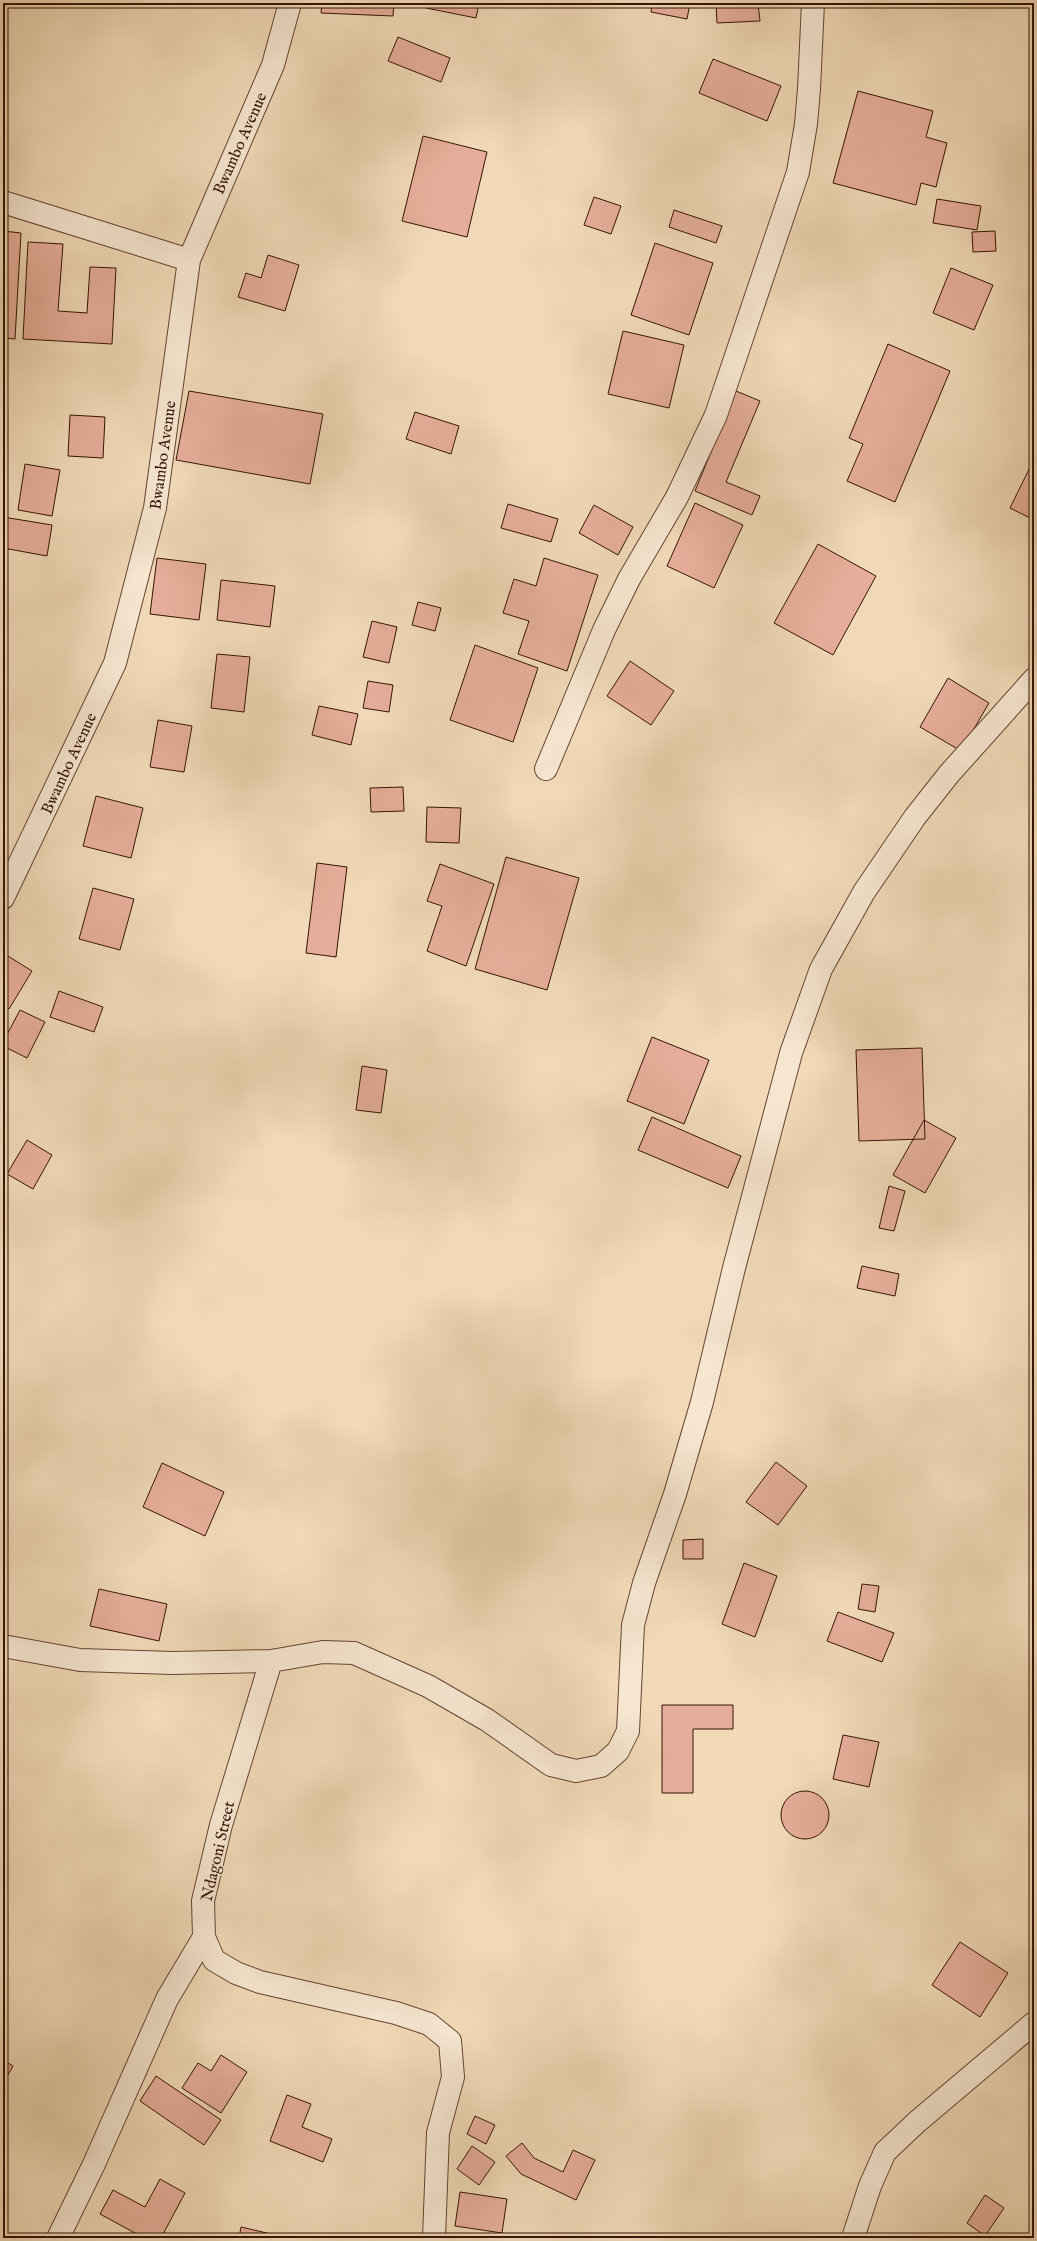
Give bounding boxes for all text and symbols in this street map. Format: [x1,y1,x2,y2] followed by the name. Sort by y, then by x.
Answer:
[209,90,272,198] street label: Bwambo Avenue
[146,400,182,511] street label: Bwambo Avenue
[38,710,102,818] street label: Bwambo Avenue
[198,1799,240,1903] street label: Ndagoni Street

